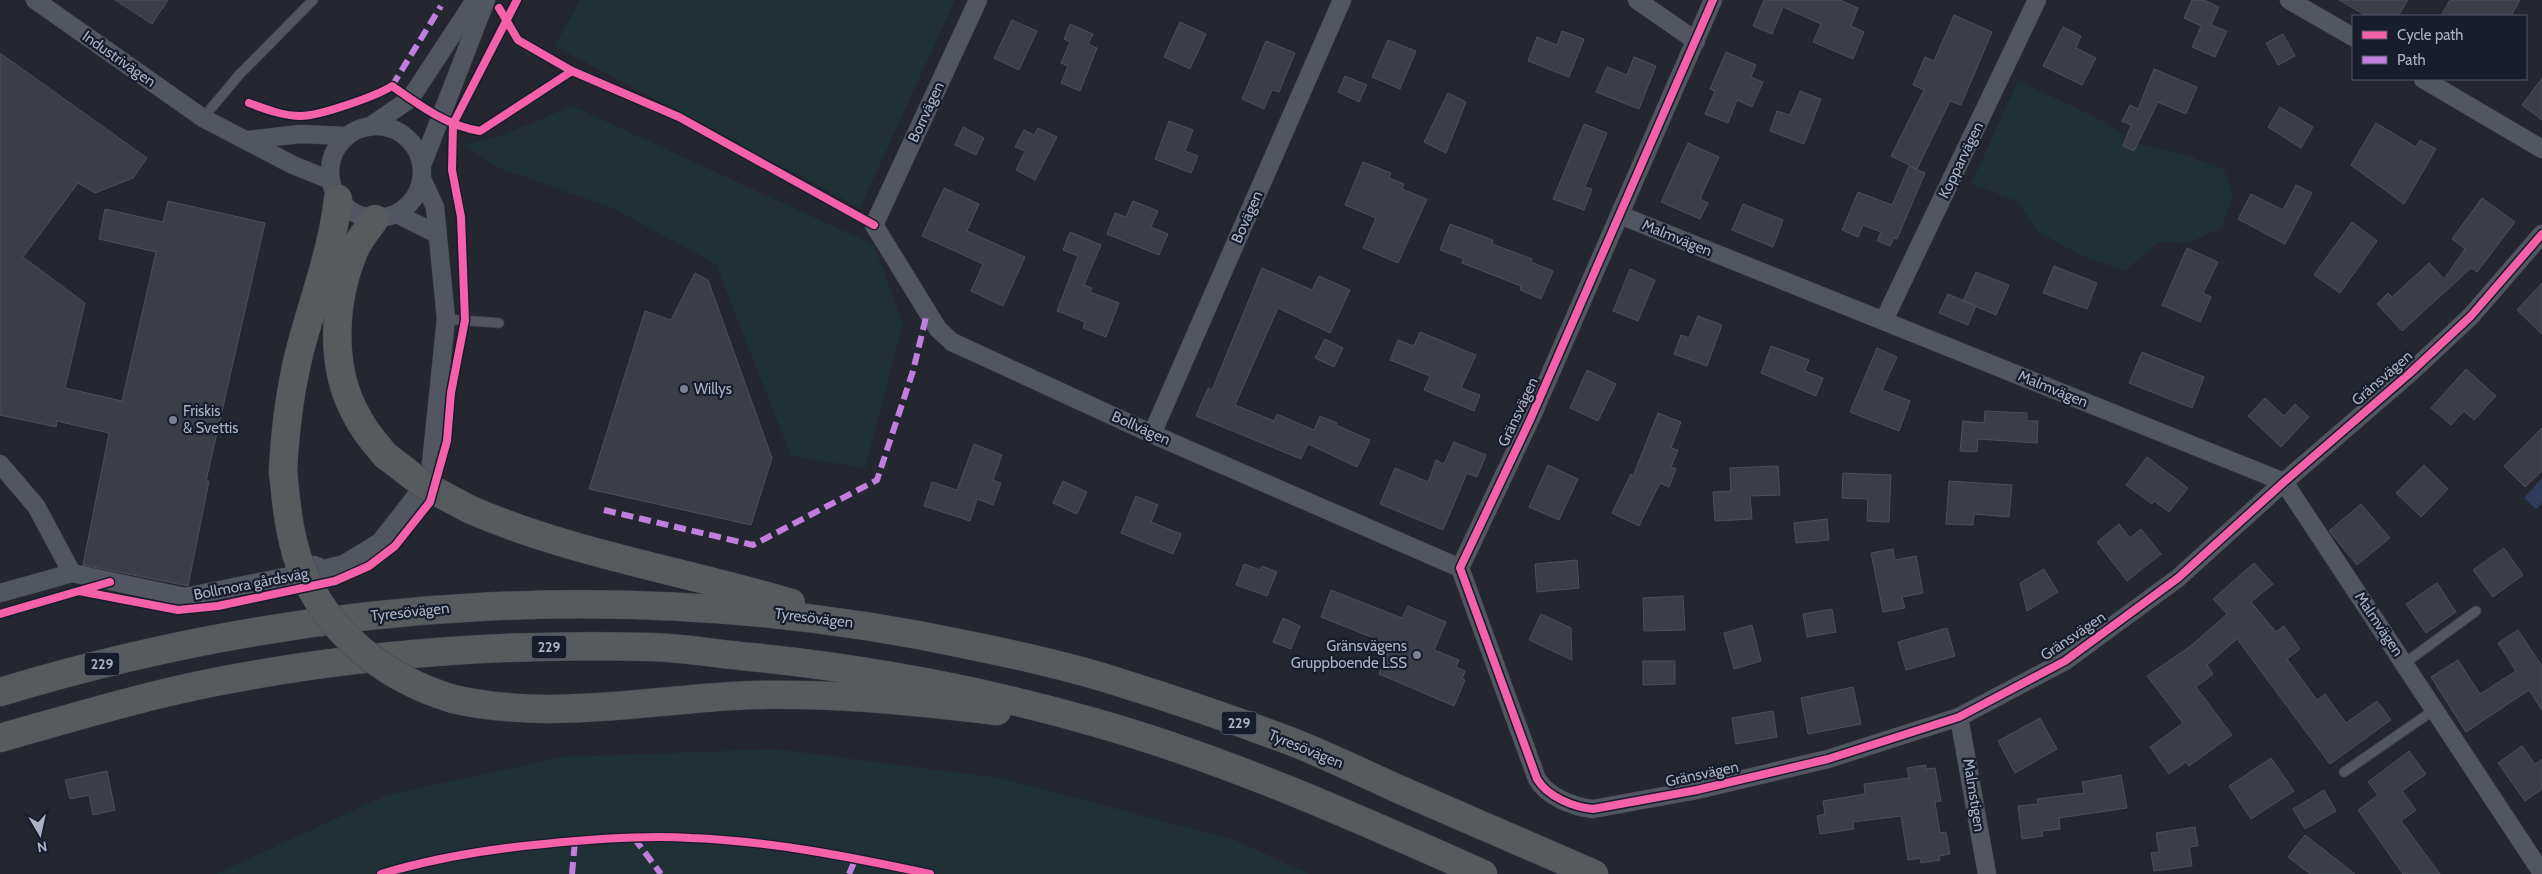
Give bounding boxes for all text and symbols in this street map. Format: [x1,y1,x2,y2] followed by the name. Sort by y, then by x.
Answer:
[2352,15,2527,80] legend
[2397,26,2463,44] text: Cycle path
[79,27,159,91] street label: Industrivägen
[2397,51,2426,69] text: Path
[904,79,948,145] street label: Borrvägen
[1935,119,1987,201] street label: Kopparvägen
[1228,188,1266,246] street label: Bovägen
[1639,216,1715,260] street label: Malmvägen
[2348,347,2416,409] street label: Gränsvägen
[2015,367,2091,411] street label: Malmvägen
[1494,374,1542,450] street label: Gränsvägen
[694,380,732,398] place label: Willys
[678,383,690,395] marker: Willys
[183,402,239,437] place label: Friskis & Svettis
[1109,407,1173,449] street label: Bollvägen
[167,414,179,426] marker: Friskis & Svettis
[192,564,310,604] street label: Bollmora gårdsväg
[2351,588,2407,660] street label: Malmvägen
[370,599,450,625] street label: Tyresövägen
[774,604,854,632] street label: Tyresövägen
[2037,608,2109,664] street label: Gränsvägen
[532,636,566,659] road number: 229
[1291,637,1407,672] place label: Gränsvägens Gruppboende LSS
[1411,649,1423,661] marker: Gränsvägens Gruppboende LSS
[84,652,120,676] road number: 229
[1222,711,1256,734] road number: 229
[1266,726,1346,772] street label: Tyresövägen
[1664,757,1740,791] street label: Gränsvägen
[1959,757,1989,833] street label: Malmstigen
[15,809,65,859] north arrow
[36,837,48,857] text: N

